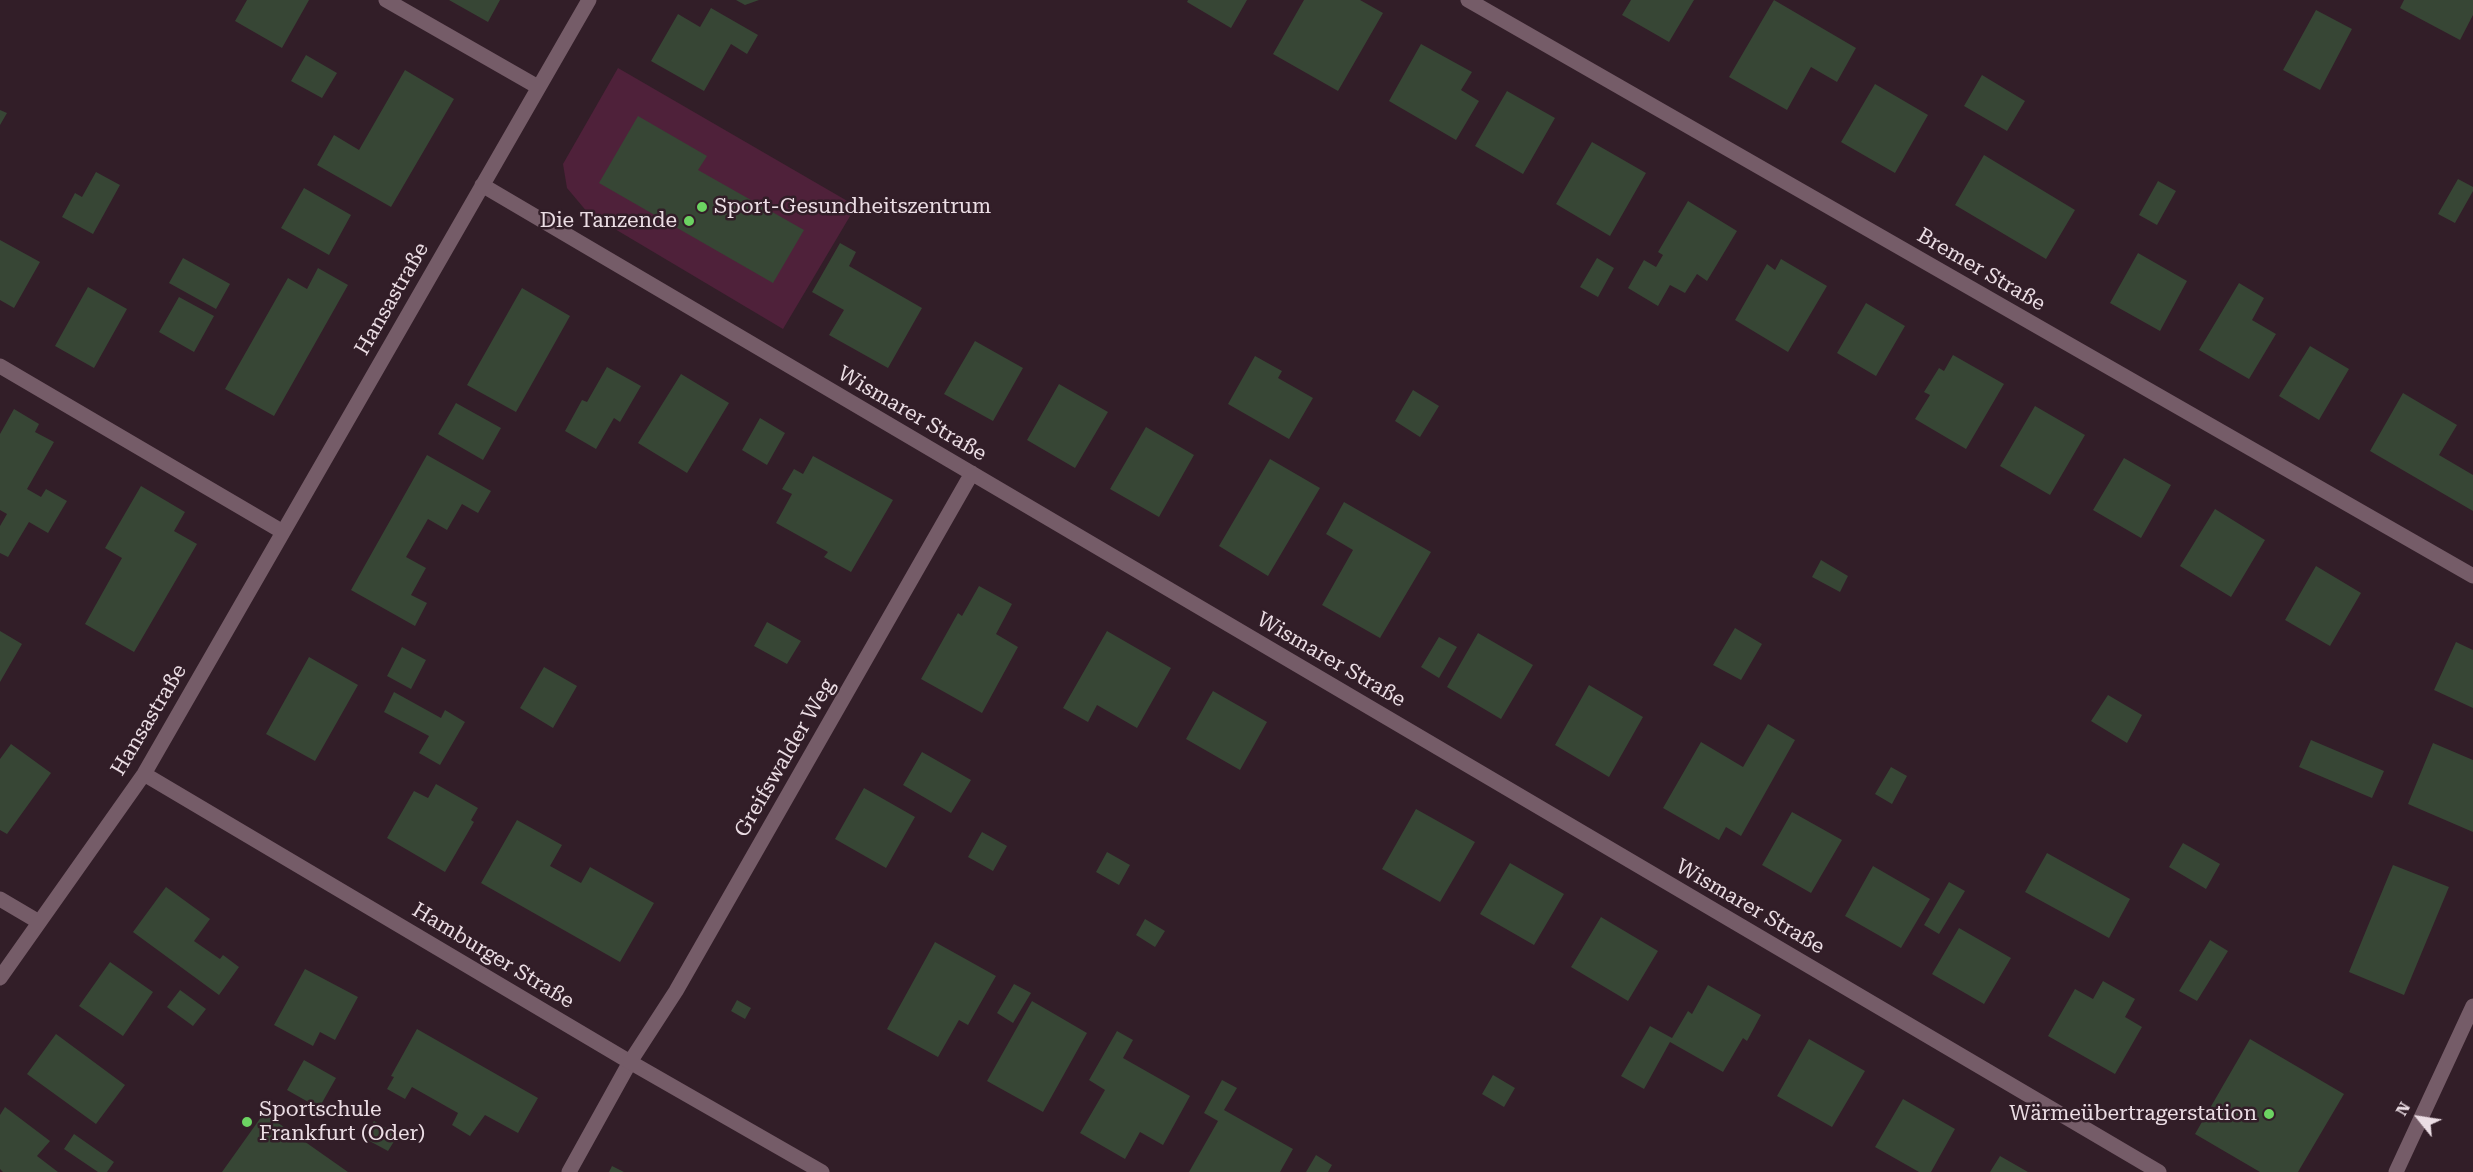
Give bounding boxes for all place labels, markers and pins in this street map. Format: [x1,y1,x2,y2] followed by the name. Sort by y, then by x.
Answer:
[714,194,991,220] place label: Sport-Gesundheitszentrum
[695,200,709,214] marker: Sport-Gesundheitszentrum
[540,208,677,234] place label: Die Tanzende
[682,214,696,228] marker: Die Tanzende
[259,1097,425,1147] place label: Sportschule Frankfurt (Oder)
[2009,1101,2257,1127] place label: Wärmeübertragerstation
[2262,1107,2276,1121] marker: Wärmeübertragerstation
[240,1115,254,1129] marker: Sportschule Frankfurt (Oder)

